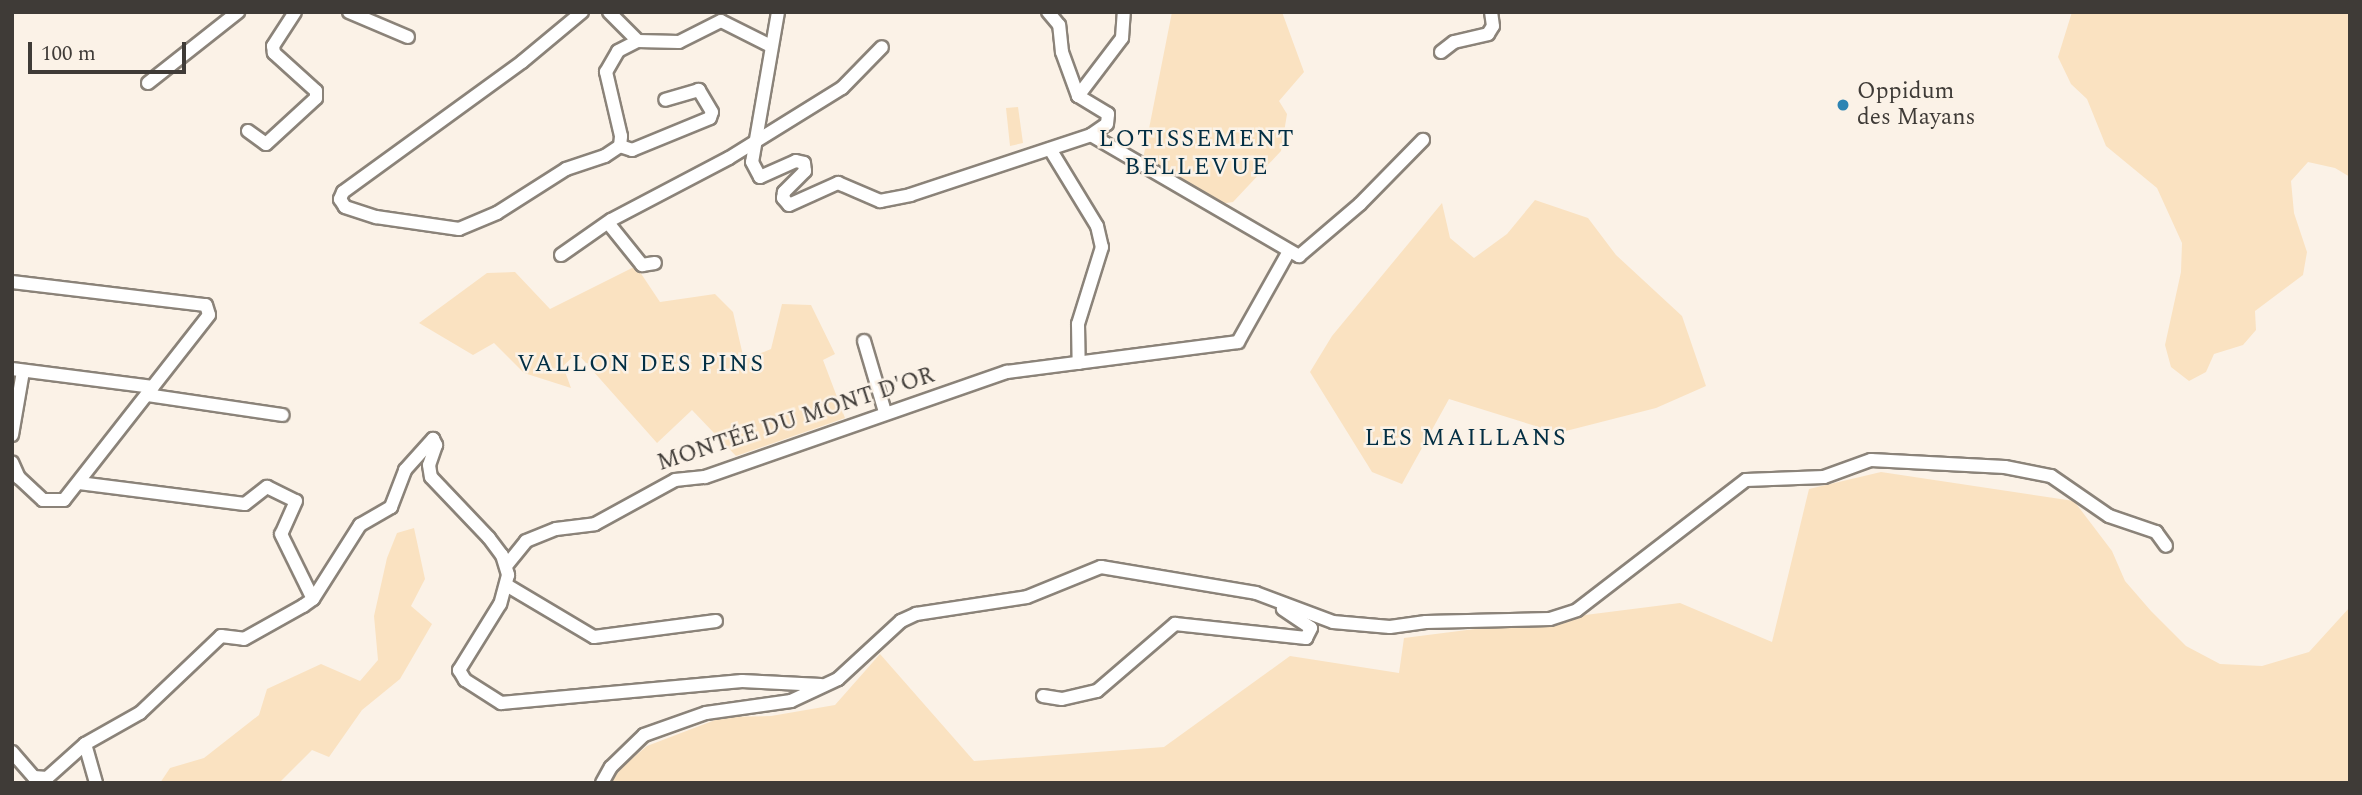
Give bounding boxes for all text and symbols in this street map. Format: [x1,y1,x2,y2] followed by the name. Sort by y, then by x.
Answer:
[32,28,189,72] scale bar
[41,38,96,70] text: 100 m
[1857,78,1975,132] place label: Oppidum des Mayans
[1835,97,1851,113] marker: Oppidum des Mayans
[1100,126,1294,182] district label: LOTISSEMENT BELLEVUE
[519,351,763,379] district label: VALLON DES PINS
[654,362,938,478] street label: MONTÉE DU MONT D'OR
[1366,425,1566,453] district label: LES MAILLANS

